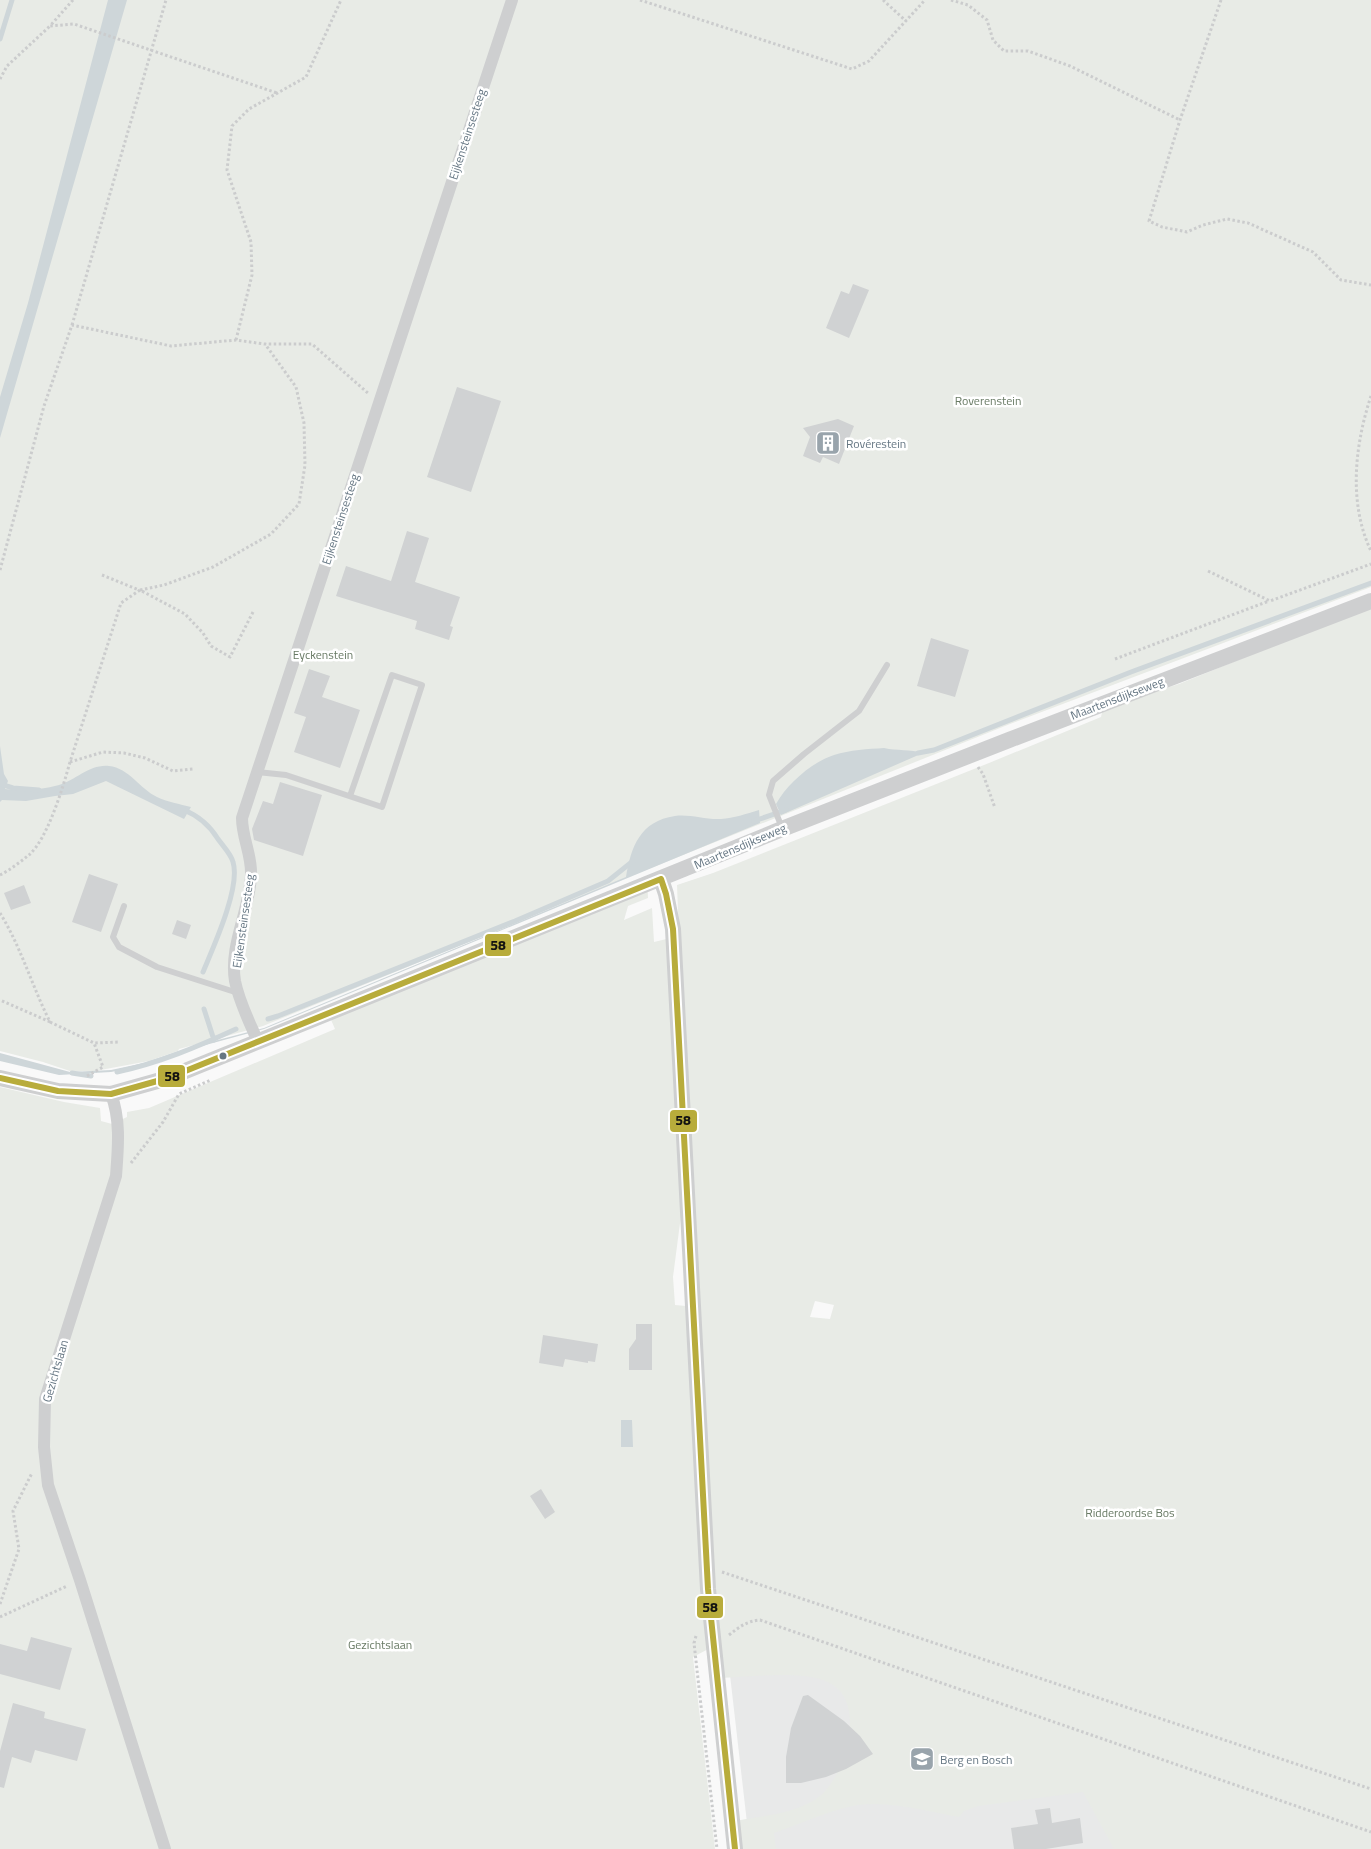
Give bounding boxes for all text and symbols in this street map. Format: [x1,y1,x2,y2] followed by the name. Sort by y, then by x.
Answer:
[443,86,491,182] street label: Eijkensteinsesteeg
[955,391,1021,410] park label: Roverenstein
[815,430,841,456] building icon: Rovérestein
[846,434,906,453] place label: Rovérestein
[316,471,364,567] street label: Eijkensteinsesteeg
[293,645,353,664] park label: Eyckenstein
[1067,671,1167,725] street label: Maartensdijkseweg
[691,818,789,874] street label: Maartensdijkseweg
[227,873,259,969] street label: Eijkensteinsesteeg
[484,933,512,957] line badge: 58
[490,934,506,955] text: 58
[218,1051,228,1061] unlabelled marker
[157,1064,186,1088] line badge: 58
[164,1065,180,1086] text: 58
[669,1109,698,1133] line badge: 58
[675,1109,691,1130] text: 58
[37,1338,73,1404] street label: Gezichtslaan
[1085,1503,1175,1522] park label: Ridderoordse Bos
[696,1595,724,1619] line badge: 58
[702,1596,718,1617] text: 58
[348,1635,412,1654] park label: Gezichtslaan
[909,1746,935,1772] school or university icon: Berg en Bosch
[940,1750,1012,1769] place label: Berg en Bosch

